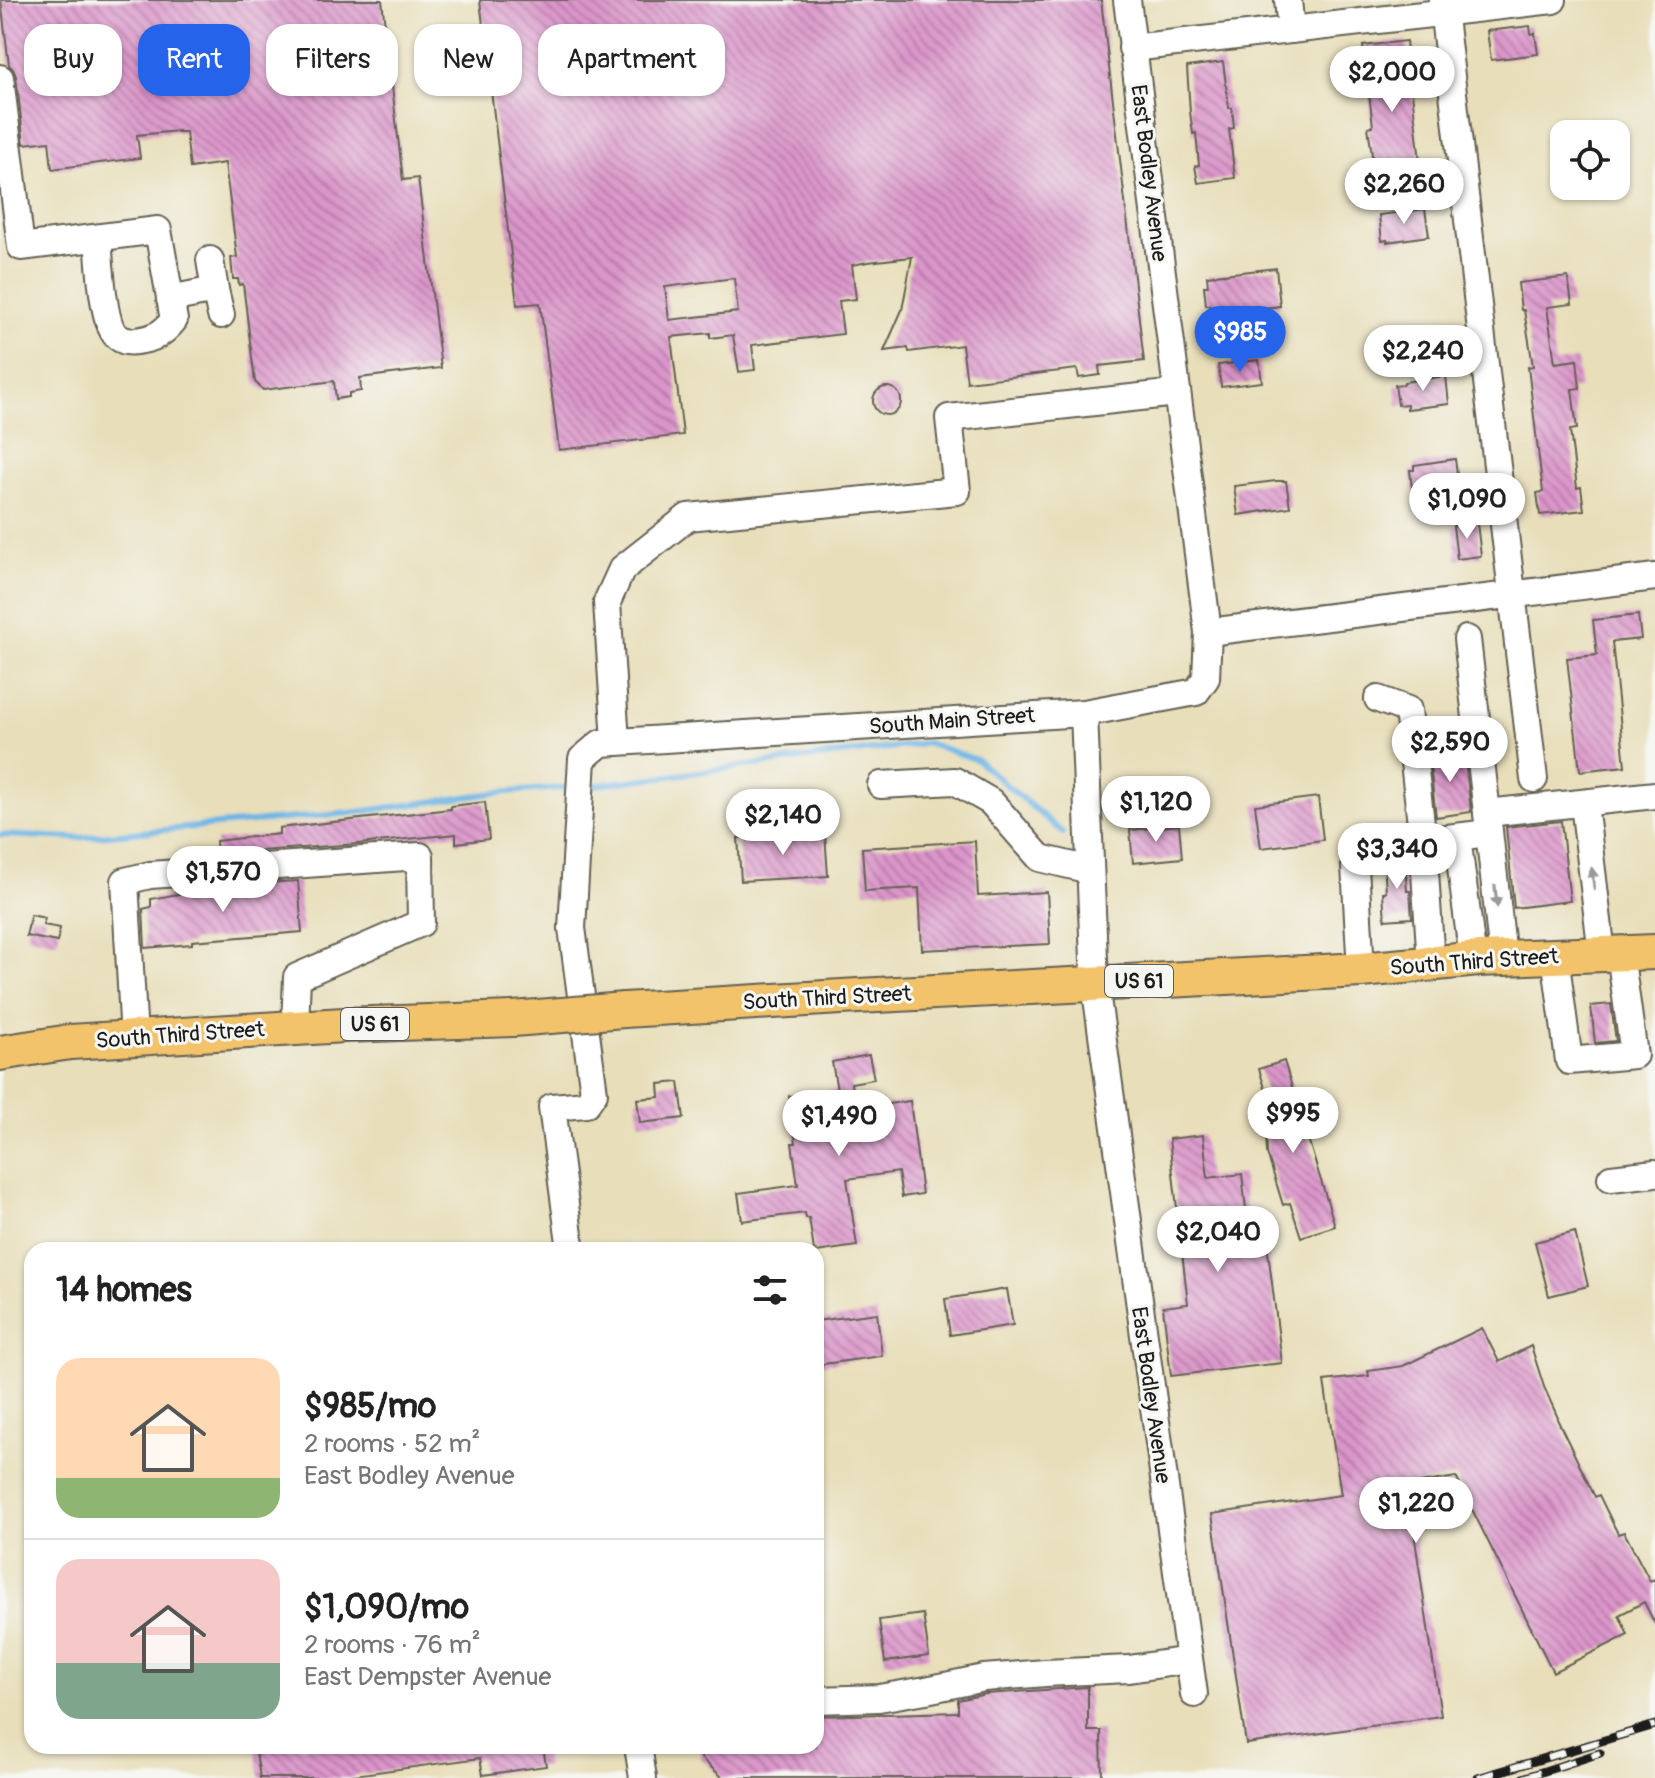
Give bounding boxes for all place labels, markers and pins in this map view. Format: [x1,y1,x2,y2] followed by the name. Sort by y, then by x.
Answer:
[1327,46,1457,114] pin: $2,000
[1339,158,1469,226] pin: $2,260
[1193,306,1287,374] pin: $985
[1358,325,1488,393] pin: $2,240
[1402,473,1532,541] pin: $1,090
[1385,716,1515,784] pin: $2,590
[1091,776,1221,844] pin: $1,120
[718,789,848,857] pin: $2,140
[1332,823,1462,891] pin: $3,340
[158,846,288,914] pin: $1,570
[1246,1087,1340,1155] pin: $995
[774,1090,904,1158] pin: $1,490
[1153,1206,1283,1274] pin: $2,040
[1351,1477,1481,1545] pin: $1,220

